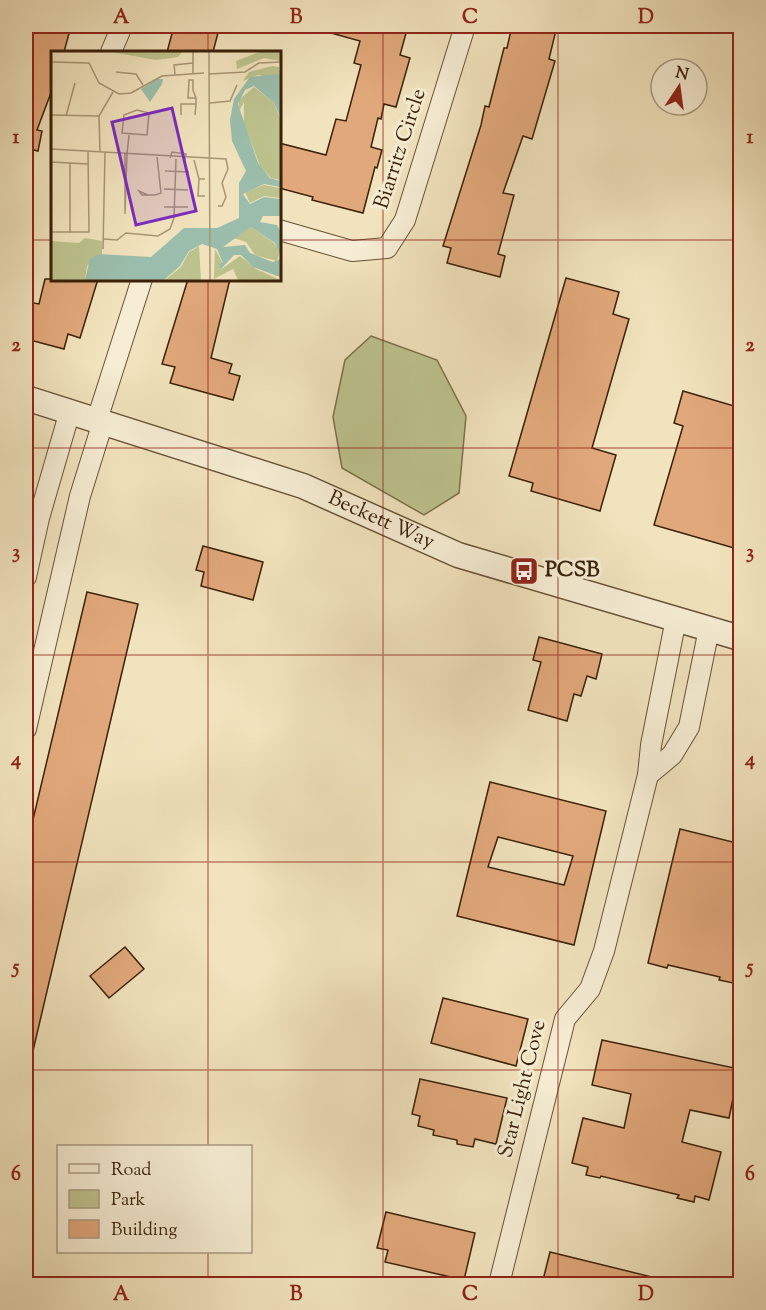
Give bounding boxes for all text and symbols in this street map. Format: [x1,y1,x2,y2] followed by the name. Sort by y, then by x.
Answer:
[113,4,130,33] text: A
[290,4,303,33] text: B
[462,4,478,33] text: C
[638,4,654,33] text: D
[51,51,280,280] inset map
[649,57,709,117] north arrow
[673,62,691,88] text: N
[367,85,435,213] street label: Biarritz Circle
[13,124,20,153] text: 1
[747,124,754,153] text: 1
[11,332,21,361] text: 2
[745,332,755,361] text: 2
[323,484,440,558] street label: Beckett Way
[12,539,20,568] text: 3
[746,539,754,568] text: 3
[508,555,540,587] bus stop icon: PCSB
[545,556,600,586] place label: PCSB
[10,746,21,775] text: 4
[744,746,755,775] text: 4
[11,954,20,983] text: 5
[745,954,754,983] text: 5
[491,1017,555,1161] street label: Star Light Cove
[57,1145,252,1253] legend
[111,1158,151,1184] text: Road
[11,1161,21,1190] text: 6
[745,1161,755,1190] text: 6
[111,1188,146,1214] text: Park
[111,1218,177,1244] text: Building
[113,1281,130,1310] text: A
[290,1281,303,1310] text: B
[462,1281,478,1310] text: C
[638,1281,654,1310] text: D

